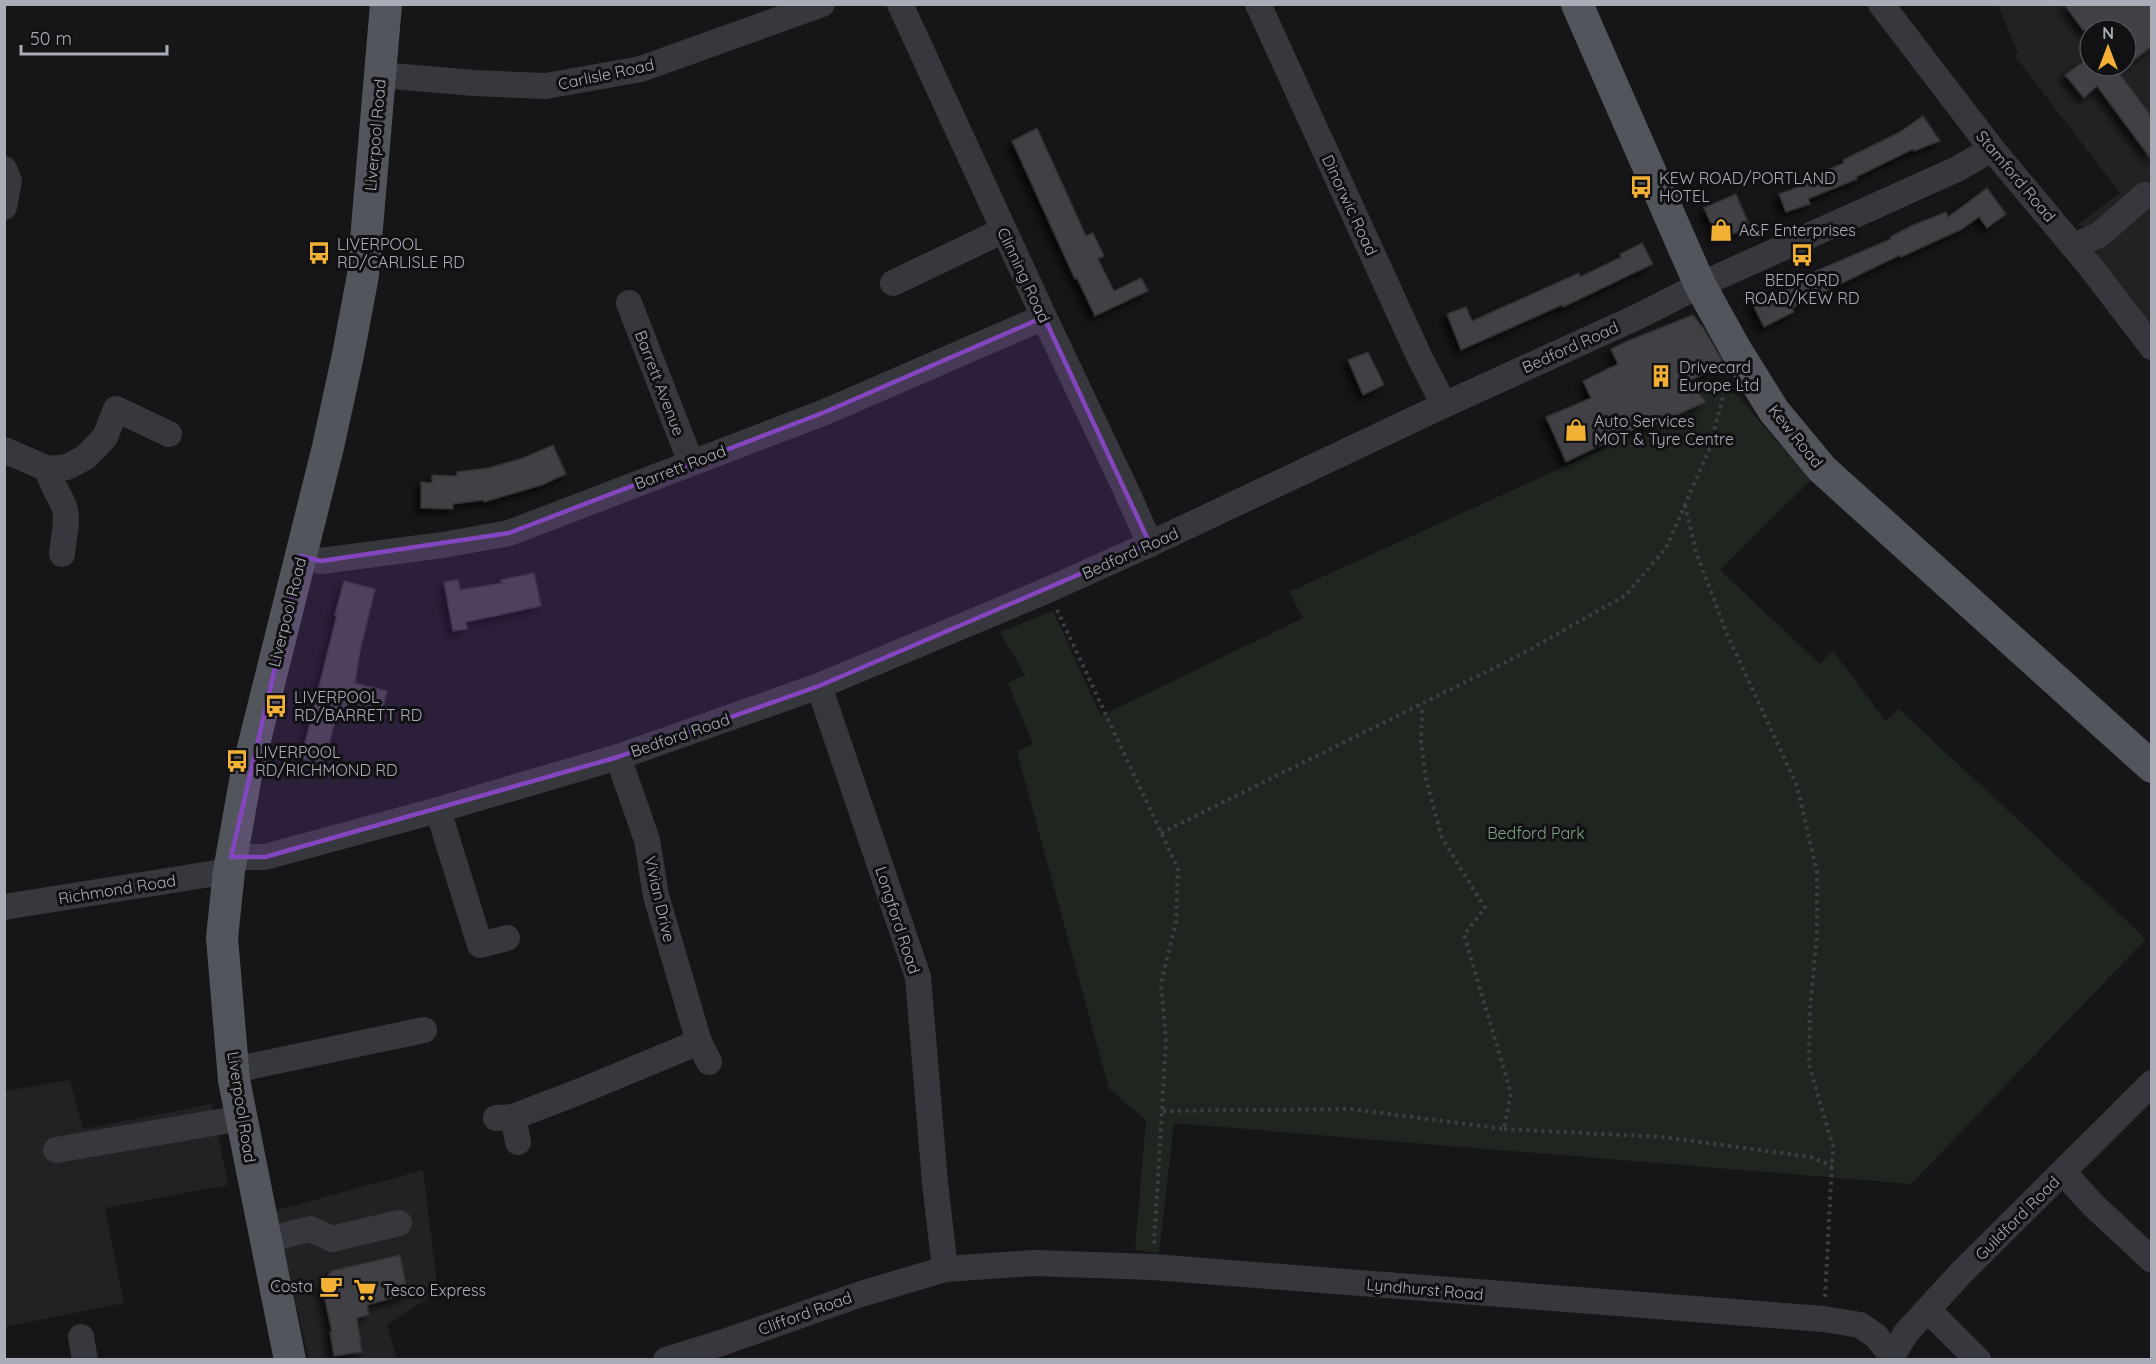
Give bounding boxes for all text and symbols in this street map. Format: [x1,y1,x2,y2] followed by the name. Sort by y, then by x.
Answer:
[21,18,166,56] scale bar
[2078,18,2138,78] north arrow
[2102,23,2114,43] text: N
[30,27,72,50] text: 50 m
[556,54,656,94] street label: Carlisle Road
[360,78,390,192] street label: Liverpool Road
[1972,126,2060,226] street label: Stamford Road
[1318,152,1382,258] street label: Dinorwic Road
[1659,168,1836,206] place label: KEW ROAD/PORTLAND HOTEL
[1628,174,1654,200] bus stop icon: KEW ROAD/PORTLAND HOTEL
[1708,217,1734,243] shop icon: A&F Enterprises
[1739,220,1856,240] place label: A&F Enterprises
[993,224,1055,326] street label: Clinning Road
[337,234,465,272] place label: LIVERPOOL RD/CARLISLE RD
[306,240,332,266] bus stop icon: LIVERPOOL RD/CARLISLE RD
[1789,242,1815,268] bus stop icon: BEDFORD ROAD/KEW RD
[1745,270,1859,308] place label: BEDFORD ROAD/KEW RD
[1519,317,1621,377] street label: Bedford Road
[631,328,689,438] street label: Barrett Avenue
[1679,357,1759,395] place label: Drivecard Europe Ltd
[1648,363,1674,389] building icon: Drivecard Europe Ltd
[1764,400,1828,472] street label: Kew Road
[1594,411,1734,449] place label: Auto Services MOT & Tyre Centre
[1563,417,1589,443] shop icon: Auto Services MOT & Tyre Centre
[632,440,728,494] street label: Barrett Road
[1079,523,1181,583] street label: Bedford Road
[264,555,310,669] street label: Liverpool Road
[294,687,422,725] place label: LIVERPOOL RD/BARRETT RD
[263,693,289,719] bus stop icon: LIVERPOOL RD/BARRETT RD
[628,709,732,761] street label: Bedford Road
[255,742,398,780] place label: LIVERPOOL RD/RICHMOND RD
[224,748,250,774] bus stop icon: LIVERPOOL RD/RICHMOND RD
[1487,823,1585,843] park label: Bedford Park
[640,854,680,944] street label: Vivian Drive
[871,864,925,976] street label: Longford Road
[57,870,177,908] street label: Richmond Road
[223,1050,261,1164] street label: Liverpool Road
[1971,1172,2063,1264] street label: Guildford Road
[318,1273,344,1299] cafe icon: Costa
[1366,1274,1484,1304] street label: Lyndhurst Road
[270,1276,313,1296] place label: Costa
[352,1277,378,1303] supermarket icon: Tesco Express
[383,1280,486,1300] place label: Tesco Express
[755,1287,855,1339] street label: Clifford Road

